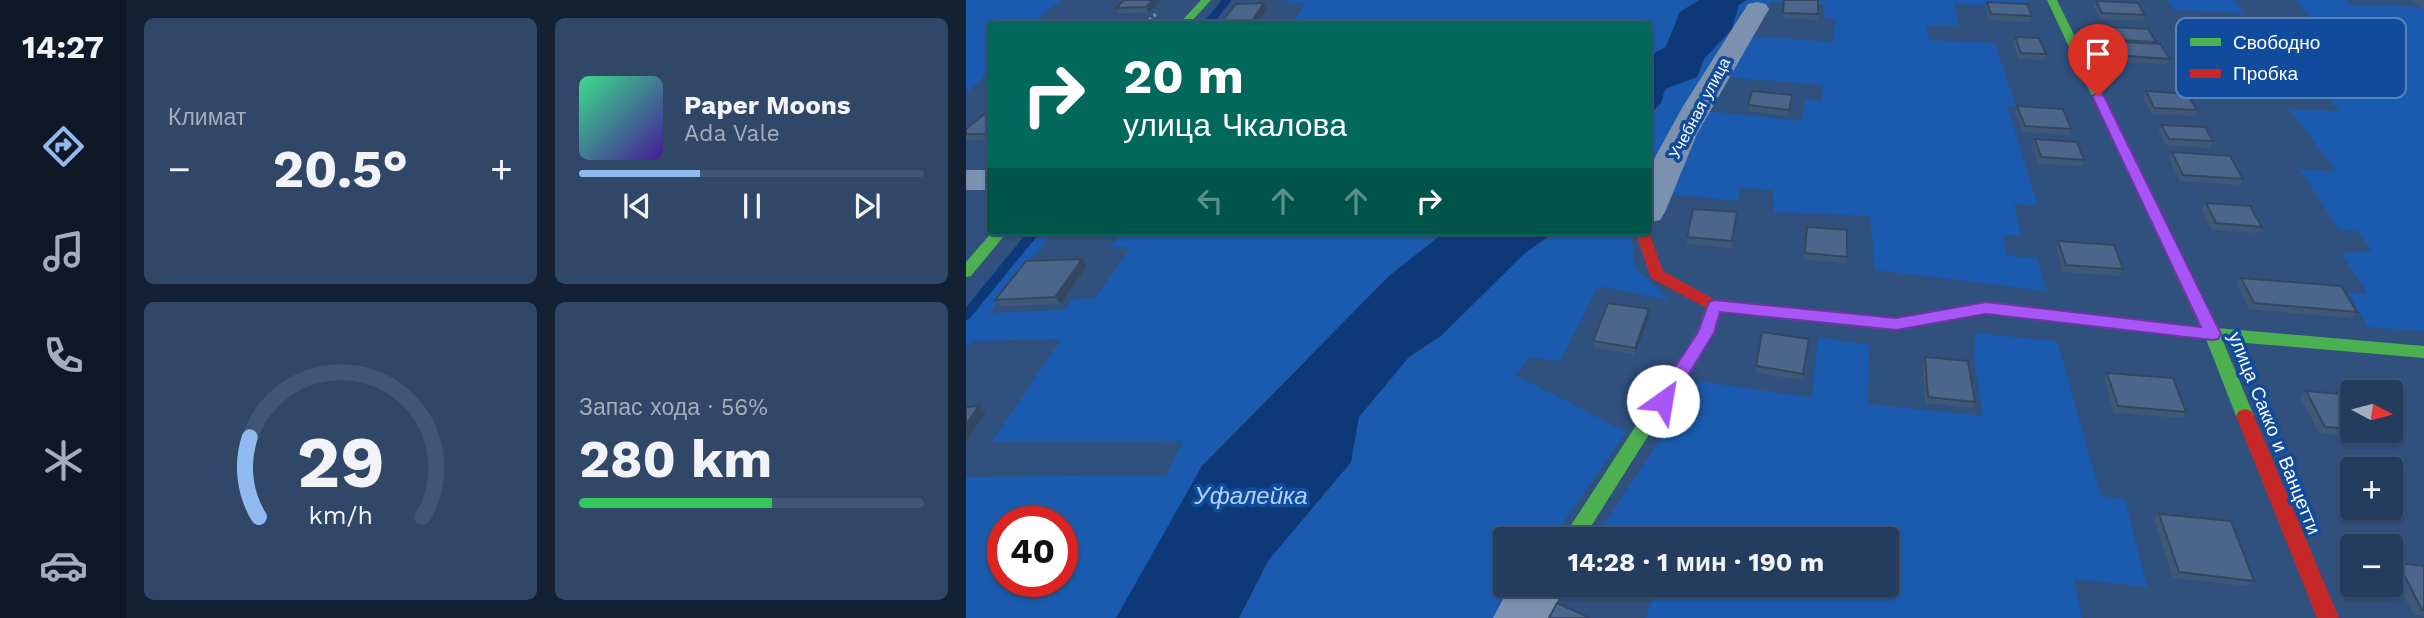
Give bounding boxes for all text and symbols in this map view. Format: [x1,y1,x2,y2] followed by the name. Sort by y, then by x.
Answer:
[2176,18,2406,98] legend
[2068,24,2128,96] pin
[22,28,104,66] text: 14:27
[2233,31,2320,54] text: Свободно
[2079,35,2117,73] icon: arrive
[1123,47,1244,105] text: 20 m
[1008,49,1099,140] icon: right
[1665,54,1734,162] street label: Учебная улица
[2233,62,2298,85] text: Пробка
[684,90,851,120] text: Paper Moons
[168,104,246,131] text: Климат
[1123,106,1347,144] text: улица Чкалова
[684,120,780,147] text: Ada Vale
[39,122,88,171] icon: directions
[273,139,408,200] text: 20.5°
[168,147,191,191] text: −
[490,147,513,191] text: +
[1191,182,1229,220] icon: left
[1264,182,1302,220] icon: ahead
[1337,182,1375,220] icon: ahead
[1410,182,1448,220] icon: right
[618,187,656,225] icon: previous
[733,187,771,225] icon: pause
[848,187,886,225] icon: next
[39,227,88,276] icon: music
[2223,328,2326,538] street label: улица Сакко и Ванцетти
[39,331,88,380] icon: phone
[1626,364,1700,438] position arrow
[2340,380,2403,443] north arrow
[2340,380,2403,597] map controls
[579,394,768,421] text: Запас хода · 56%
[296,419,385,505] text: 29
[579,429,772,490] text: 280 km
[39,436,88,485] icon: climate
[2340,457,2403,520] button: +
[1193,482,1308,510] water label: Уфалейка
[308,501,373,530] text: km/h
[987,506,1078,597] speed limit sign: 40
[2340,534,2403,597] button: −
[39,541,88,590] icon: car
[1568,547,1824,577] text: 14:28 · 1 мин · 190 m

